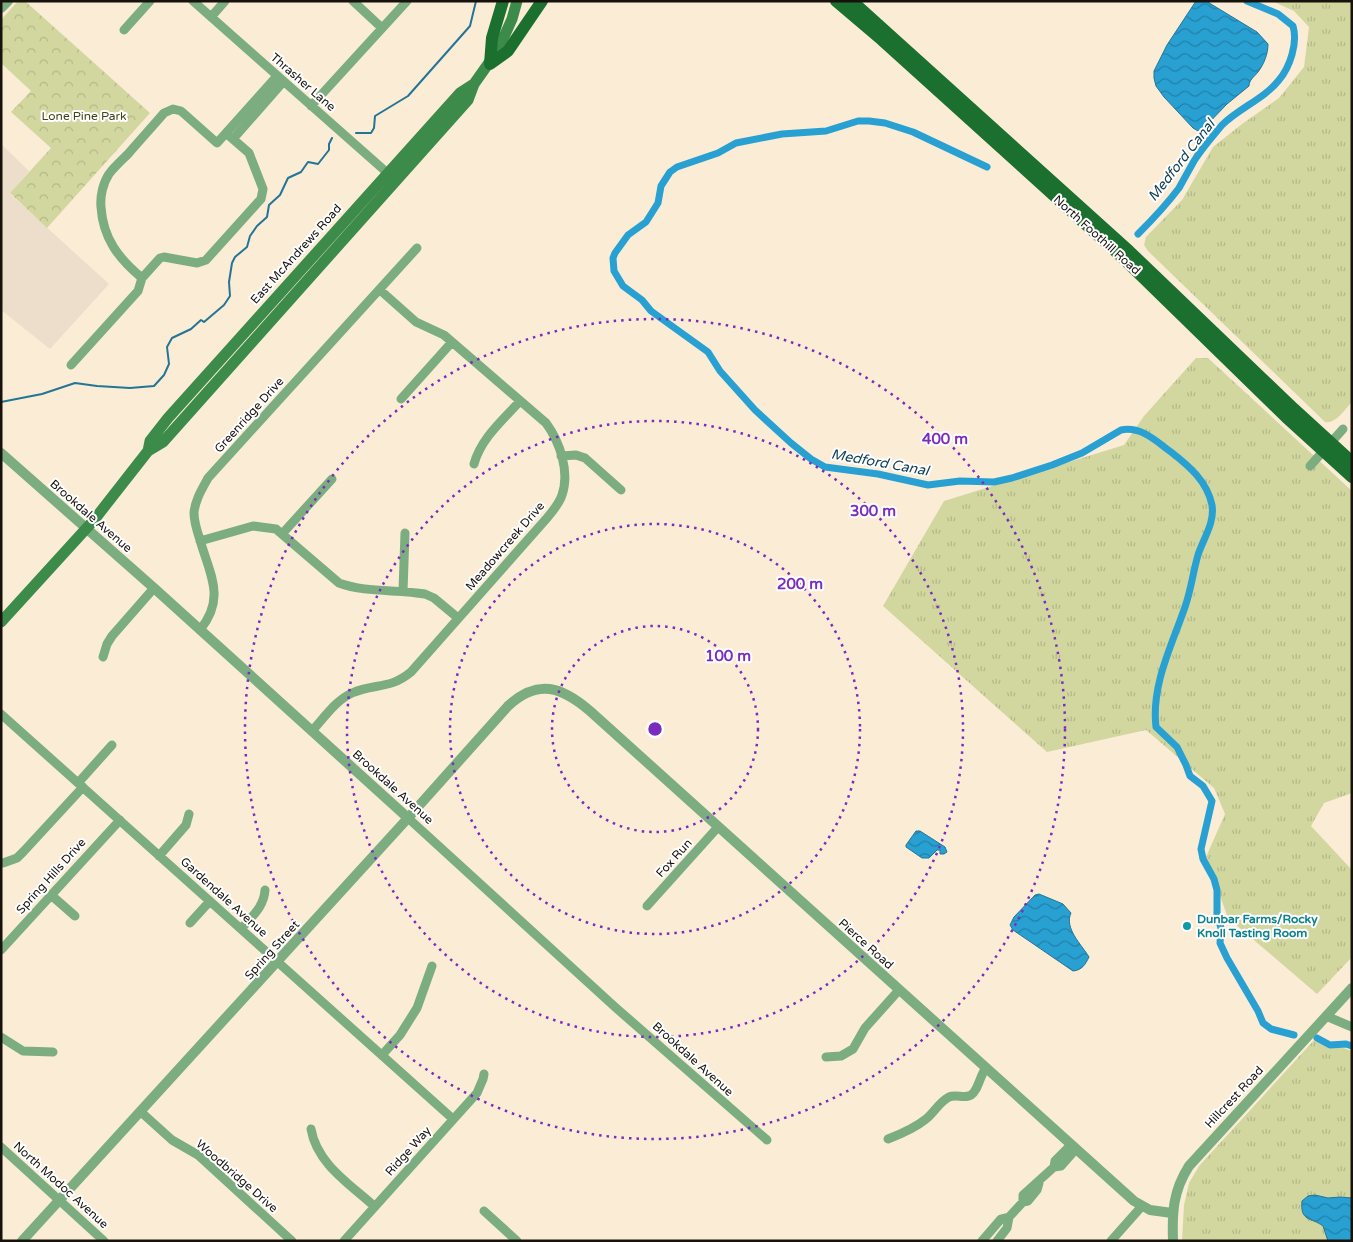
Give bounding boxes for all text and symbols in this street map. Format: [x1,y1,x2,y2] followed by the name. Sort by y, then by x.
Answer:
[268,50,338,114] street label: Thrasher Lane
[41,109,127,123] park label: Lone Pine Park
[1144,115,1219,204] water label: Medford Canal
[1051,192,1143,278] street label: North Foothill Road
[248,201,344,307] street label: East McAndrews Road
[211,374,287,456] street label: Greenridge Drive
[922,430,968,448] text: 400 m
[830,446,931,480] water label: Medford Canal
[47,477,135,555] street label: Brookdale Avenue
[463,499,547,593] street label: Meadowcreek Drive
[850,502,896,520] text: 300 m
[777,575,823,593] text: 200 m
[705,647,751,665] text: 100 m
[646,720,664,738] centre of rings
[350,747,436,827] street label: Brookdale Avenue
[13,835,89,917] street label: Spring Hills Drive
[653,836,695,880] street label: Fox Run
[178,854,270,940] street label: Gardendale Avenue
[1197,912,1318,941] place label: Dunbar Farms/Rocky Knoll Tasting Room
[836,916,896,972] street label: Pierce Road
[242,917,302,982] street label: Spring Street
[1181,920,1193,932] marker: Dunbar Farms/Rocky Knoll Tasting Room
[650,1019,736,1099] street label: Brookdale Avenue
[1202,1063,1266,1131] street label: Hillcrest Road
[382,1123,434,1178] street label: Ridge Way
[193,1137,281,1215] street label: Woodbridge Drive
[11,1139,111,1231] street label: North Modoc Avenue

